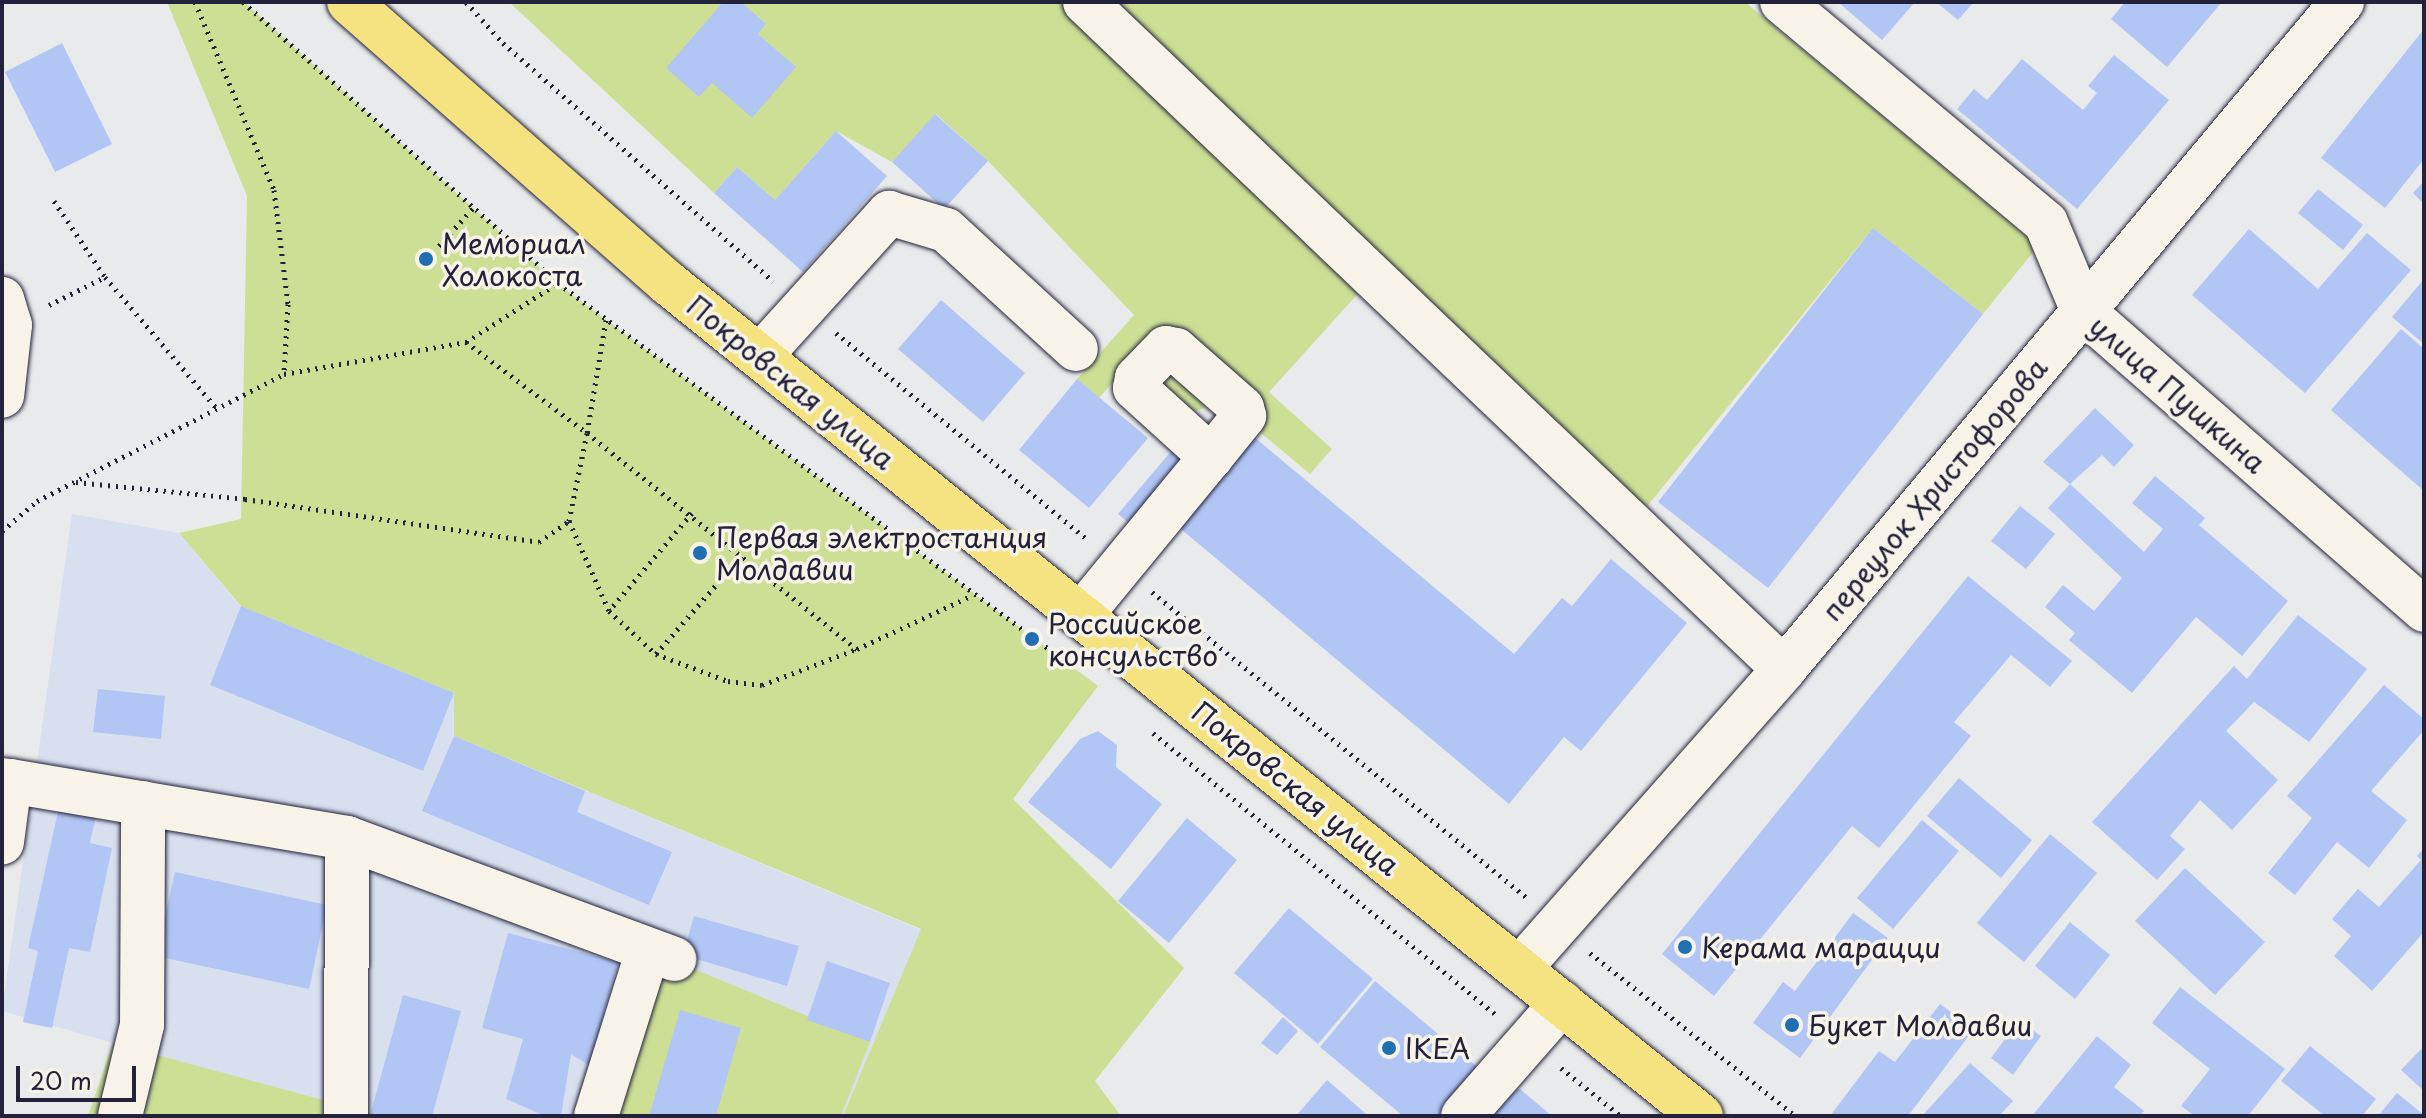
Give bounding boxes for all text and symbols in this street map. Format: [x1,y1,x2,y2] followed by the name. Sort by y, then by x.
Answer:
[442,226,586,292] place label: Мемориал Холокоста
[417,250,435,268] marker: Мемориал Холокоста
[680,288,902,476] street label: Покровская улица
[2082,308,2274,480] street label: улица Пушкина
[1814,351,2054,627] street label: переулок Христофорова
[716,520,1047,586] place label: Первая электростанция Молдавии
[691,544,709,562] marker: Первая электростанция Молдавии
[1048,606,1218,672] place label: Российское консульство
[1023,630,1041,648] marker: Российское консульство
[1185,694,1407,882] street label: Покровская улица
[1701,930,1944,964] place label: Керама марацци
[1676,938,1694,956] marker: Керама марацци
[1808,1008,2033,1042] place label: Букет Молдавии
[1783,1016,1801,1034] marker: Букет Молдавии
[1405,1031,1470,1065] place label: IKEA
[1380,1039,1398,1057] marker: IKEA
[20,1050,140,1100] scale bar
[30,1062,92,1098] text: 20 m

